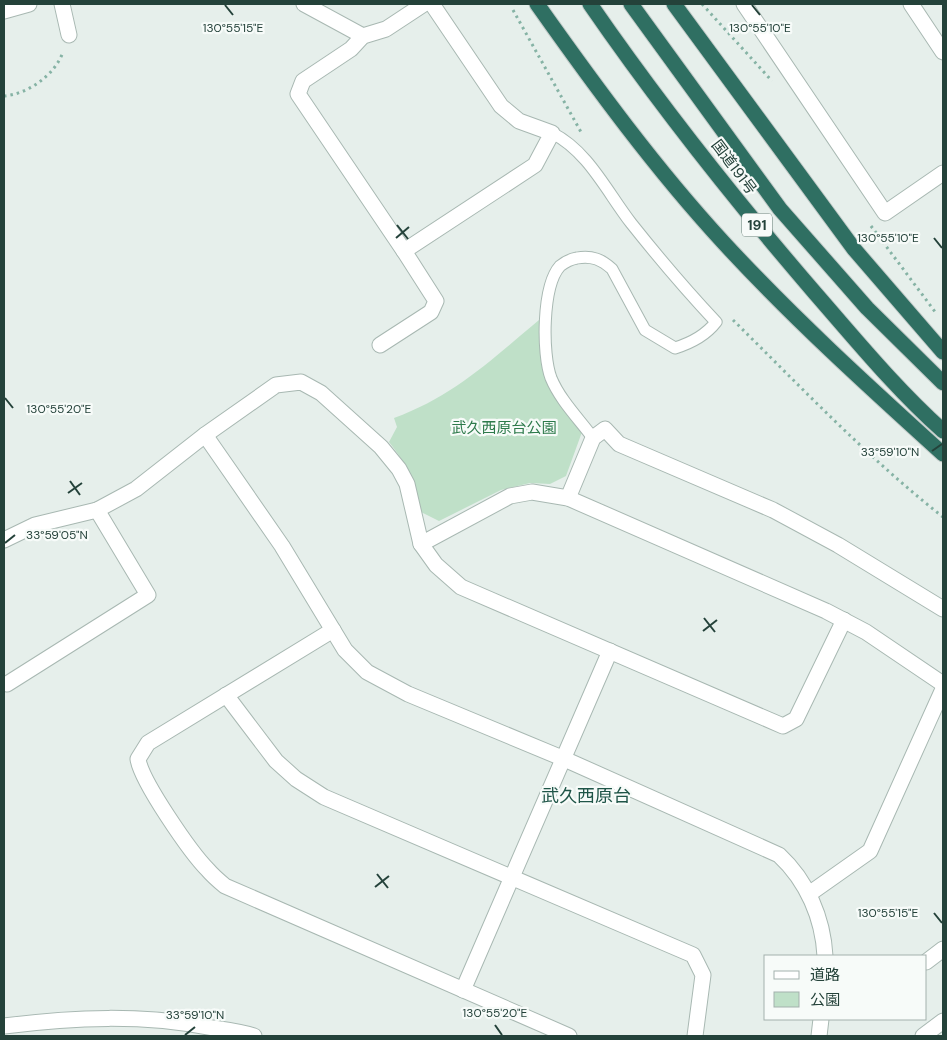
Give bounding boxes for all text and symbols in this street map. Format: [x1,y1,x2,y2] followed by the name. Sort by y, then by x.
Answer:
[203,20,264,36] text: 130°55'15"E
[729,20,791,36] text: 130°55'10"E
[707,136,761,198] street label: 国道191号
[742,214,772,236] road number: 191
[857,230,919,246] text: 130°55'10"E
[27,401,92,417] text: 130°55'20"E
[451,418,557,438] park label: 武久西原台公園
[861,444,919,460] text: 33°59'10"N
[26,527,88,543] text: 33°59'05"N
[541,784,631,808] district label: 武久西原台
[858,905,919,921] text: 130°55'15"E
[764,955,927,1020] legend
[810,965,840,985] text: 道路
[810,990,840,1010] text: 公園
[463,1005,528,1021] text: 130°55'20"E
[166,1007,224,1023] text: 33°59'10"N

